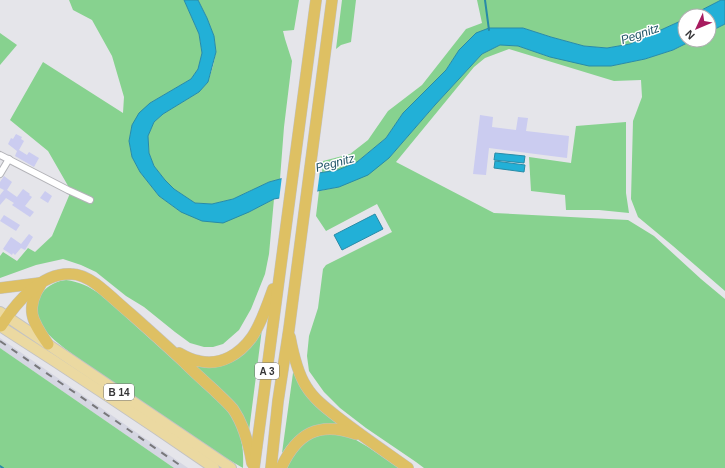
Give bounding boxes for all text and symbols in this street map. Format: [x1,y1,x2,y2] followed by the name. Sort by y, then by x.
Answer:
[677,8,717,48] north arrow
[619,21,661,47] water label: Pegnitz
[683,28,697,42] text: N
[314,151,356,175] water label: Pegnitz
[255,363,279,379] road number: A 3
[104,384,134,400] road number: B 14

